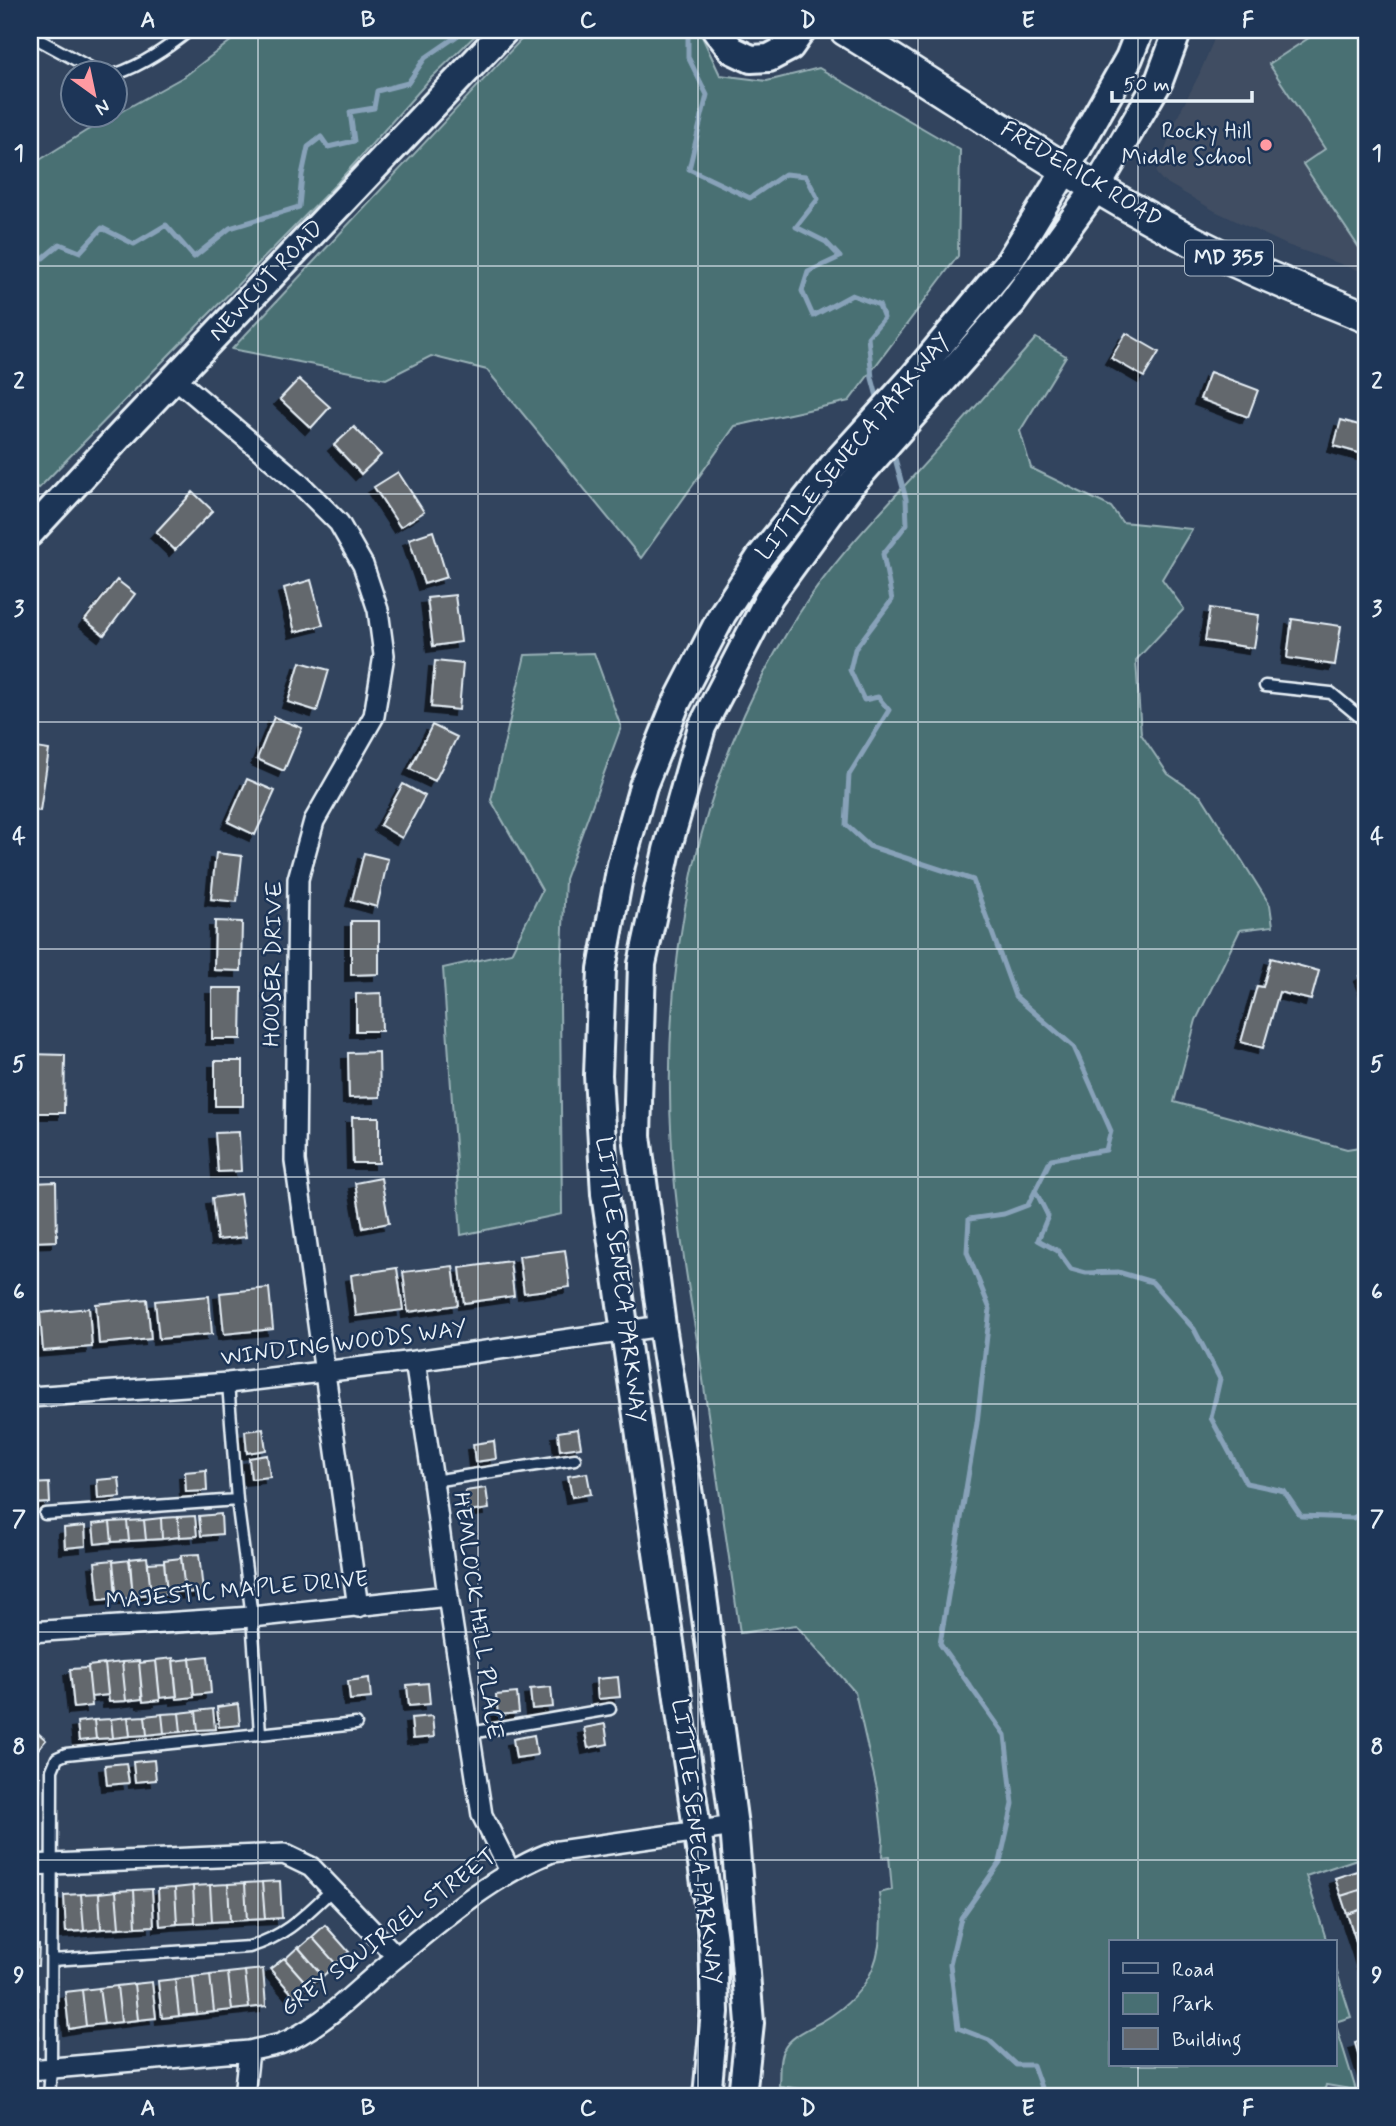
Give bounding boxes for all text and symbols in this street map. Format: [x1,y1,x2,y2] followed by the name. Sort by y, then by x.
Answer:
[140,6,156,36] text: A
[361,6,376,36] text: B
[580,6,597,36] text: C
[800,6,816,36] text: D
[1021,6,1035,36] text: E
[1242,6,1254,36] text: F
[60,60,130,130] north arrow
[1112,60,1252,104] scale bar
[1123,71,1170,99] text: 50 m
[90,93,115,121] text: N
[995,115,1167,235] street label: FREDERICK ROAD
[1122,117,1252,173] place label: Rocky Hill Middle School
[1258,137,1274,153] marker: Rocky Hill Middle School
[14,139,24,169] text: 1
[1372,139,1382,169] text: 1
[203,214,331,348] street label: NEWCUT ROAD
[1185,240,1273,276] road number: MD 355
[750,327,958,567] street label: LITTLE SENECA PARKWAY
[13,367,25,397] text: 2
[1371,367,1383,397] text: 2
[14,595,25,625] text: 3
[1372,595,1383,625] text: 3
[12,822,26,852] text: 4
[1370,822,1384,852] text: 4
[258,881,290,1047] street label: HOUSER DRIVE
[12,1050,26,1080] text: 5
[1370,1050,1384,1080] text: 5
[588,1135,652,1425] street label: LITTLE SENECA PARKWAY
[13,1278,25,1308] text: 6
[1371,1278,1383,1308] text: 6
[219,1314,469,1374] street label: WINDING WOODS WAY
[445,1490,509,1742] street label: HEMLOCK HILL PLACE
[12,1505,26,1535] text: 7
[1370,1505,1384,1535] text: 7
[104,1565,370,1617] street label: MAJESTIC MAPLE DRIVE
[664,1697,728,1987] street label: LITTLE SENECA PARKWAY
[13,1733,25,1763] text: 8
[1371,1733,1383,1763] text: 8
[275,1842,503,2024] street label: GREY SQUIRREL STREET
[1109,1940,1336,2066] legend
[1172,1956,1214,1984] text: Road
[13,1961,25,1991] text: 9
[1371,1961,1383,1991] text: 9
[1172,1990,1214,2018] text: Park
[1172,2026,1242,2056] text: Building
[140,2094,156,2124] text: A
[361,2094,376,2124] text: B
[580,2094,597,2124] text: C
[800,2094,816,2124] text: D
[1021,2094,1035,2124] text: E
[1242,2094,1254,2124] text: F

